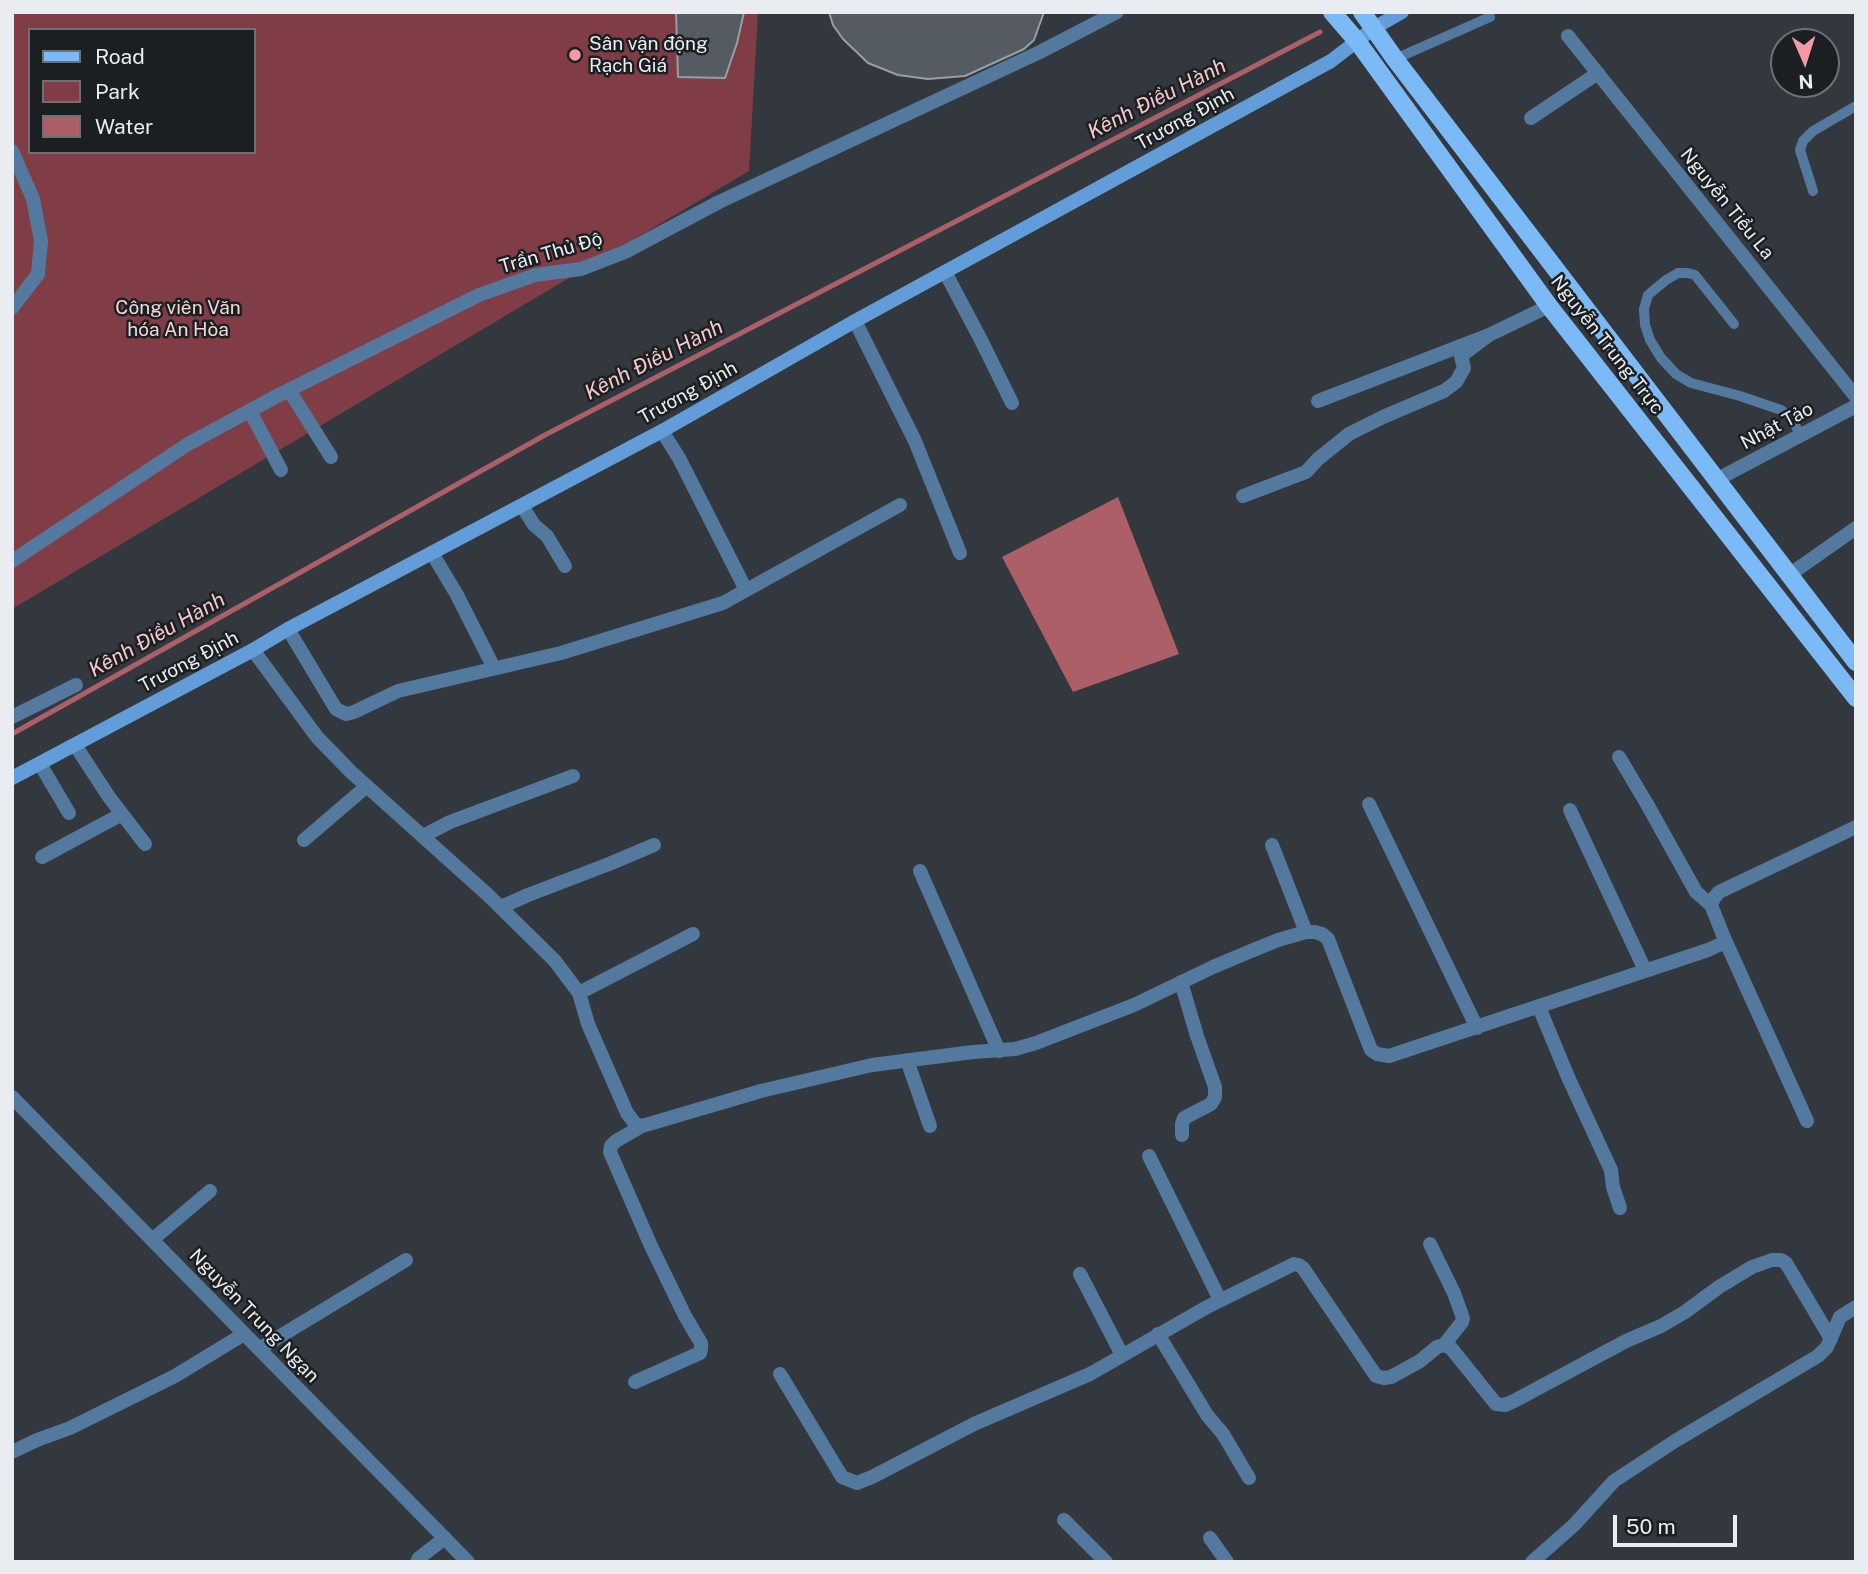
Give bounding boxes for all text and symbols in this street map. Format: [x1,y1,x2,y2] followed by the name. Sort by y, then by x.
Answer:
[28,28,256,154] legend
[1770,28,1840,98] north arrow
[589,33,708,77] place label: Sân vận động Rạch Giá
[95,44,145,69] text: Road
[567,47,583,63] marker: Sân vận động Rạch Giá
[1084,53,1230,145] water label: Kênh Điều Hành
[1798,71,1814,93] text: N
[95,79,140,104] text: Park
[1132,83,1238,155] street label: Trương Định
[95,114,153,139] text: Water
[1675,144,1779,264] street label: Nguyễn Tiểu La
[497,227,605,279] street label: Trần Thủ Độ
[1546,271,1668,419] street label: Nguyễn Trung Trực
[115,297,241,341] park label: Công viên Văn hóa An Hòa
[581,314,727,406] water label: Kênh Điều Hành
[635,357,741,429] street label: Trương Định
[1737,397,1817,455] street label: Nhật Tảo
[84,587,230,683] water label: Kênh Điều Hành
[135,626,243,698] street label: Trương Định
[184,1244,324,1388] street label: Nguyễn Trung Ngạn
[1616,1500,1740,1544] scale bar
[1626,1514,1676,1539] text: 50 m

